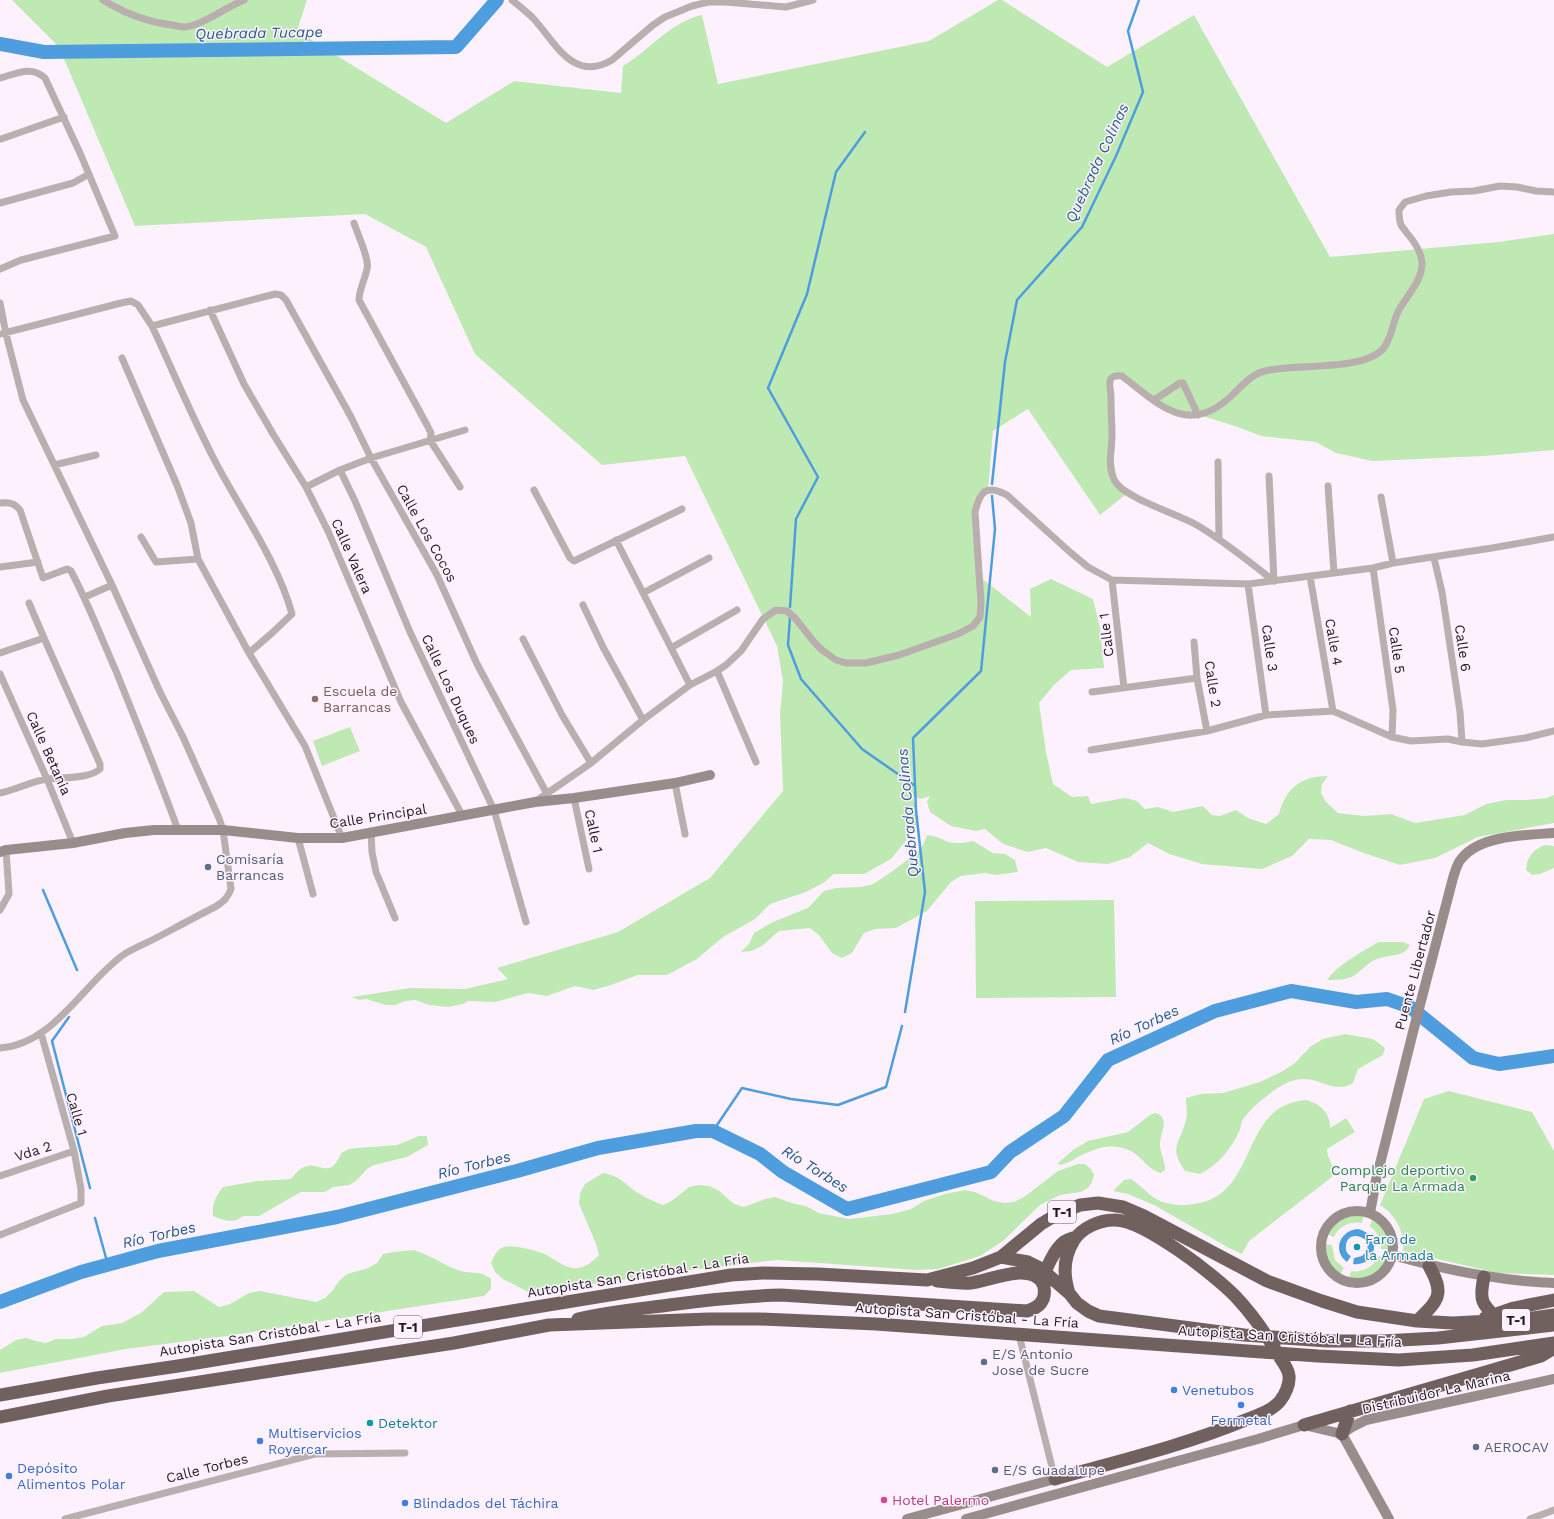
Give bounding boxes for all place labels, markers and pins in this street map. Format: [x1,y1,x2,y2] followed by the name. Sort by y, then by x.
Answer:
[323,683,397,715] place label: Escuela de Barrancas
[310,694,320,704] marker: Escuela de Barrancas
[216,851,284,883] place label: Comisaría Barrancas
[203,862,213,872] marker: Comisaría Barrancas
[1331,1162,1465,1194] place label: Complejo deportivo Parque La Armada
[1468,1173,1478,1183] marker: Complejo deportivo Parque La Armada
[1365,1231,1434,1263] place label: Faro de la Armada
[1352,1242,1362,1252] marker: Faro de la Armada
[992,1346,1089,1378] place label: E/S Antonio Jose de Sucre
[979,1357,989,1367] marker: E/S Antonio Jose de Sucre
[1182,1382,1254,1398] place label: Venetubos
[1169,1385,1179,1395] marker: Venetubos
[1236,1400,1246,1410] marker: Fermetal
[1211,1412,1272,1428] place label: Fermetal
[378,1415,438,1431] place label: Detektor
[365,1418,375,1428] marker: Detektor
[268,1425,362,1457] place label: Multiservicios Royercar
[255,1436,265,1446] marker: Multiservicios Royercar
[1484,1439,1549,1455] place label: AEROCAV
[1471,1442,1481,1452] marker: AEROCAV
[17,1460,126,1492] place label: Depósito Alimentos Polar
[1003,1462,1105,1478] place label: E/S Guadalupe
[990,1465,1000,1475] marker: E/S Guadalupe
[4,1471,14,1481] marker: Depósito Alimentos Polar
[892,1492,989,1508] place label: Hotel Palermo
[413,1495,559,1511] place label: Blindados del Táchira
[879,1495,889,1505] marker: Hotel Palermo
[400,1498,410,1508] marker: Blindados del Táchira

